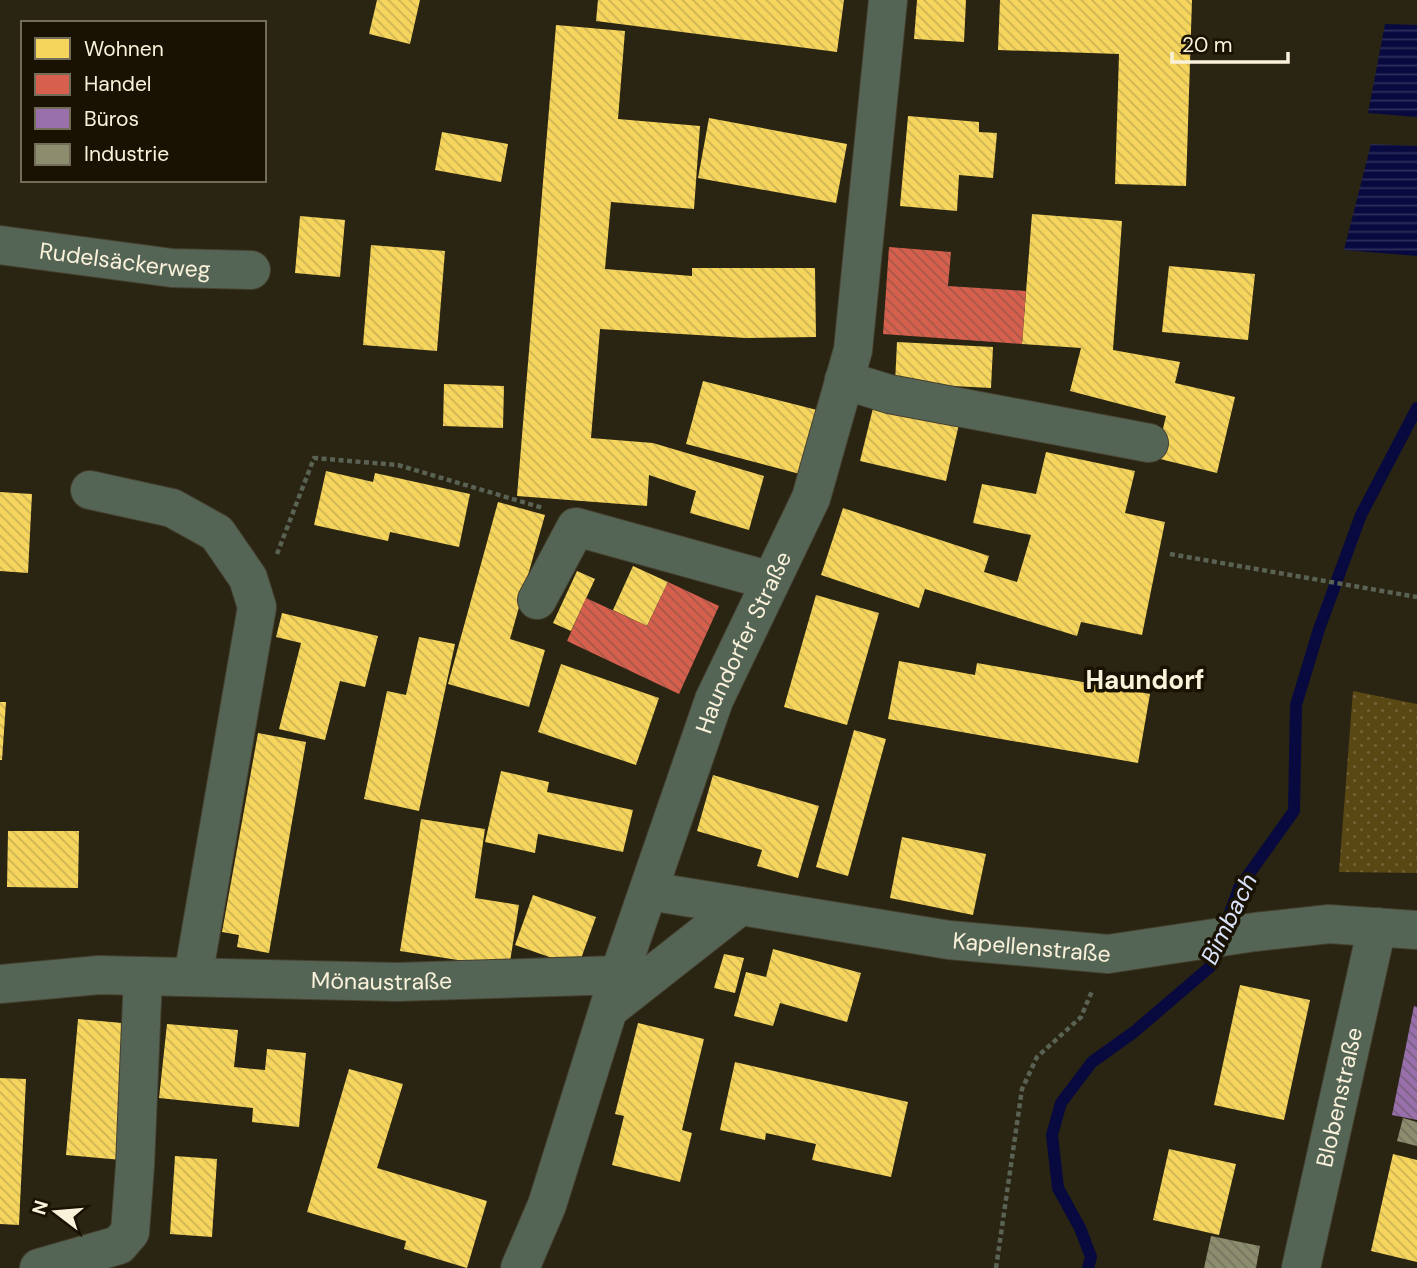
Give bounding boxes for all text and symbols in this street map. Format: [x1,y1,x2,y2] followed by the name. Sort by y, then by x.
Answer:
[21,21,266,182] legend
[1172,21,1288,65] scale bar
[1182,31,1233,59] text: 20 m
[84,35,164,63] text: Wohnen
[84,70,152,98] text: Handel
[84,105,139,133] text: Büros
[84,140,169,168] text: Industrie
[38,235,211,284] street label: Rudelsäckerweg
[689,546,798,737] street label: Haundorfer Straße
[1085,663,1205,697] district label: Haundorf
[1193,868,1264,969] water label: Bimbach
[951,925,1112,969] street label: Kapellenstraße
[311,965,452,997] street label: Mönaustraße
[1309,1024,1369,1170] street label: Blobenstraße
[21,1177,91,1247] north arrow
[26,1197,54,1218] text: N

